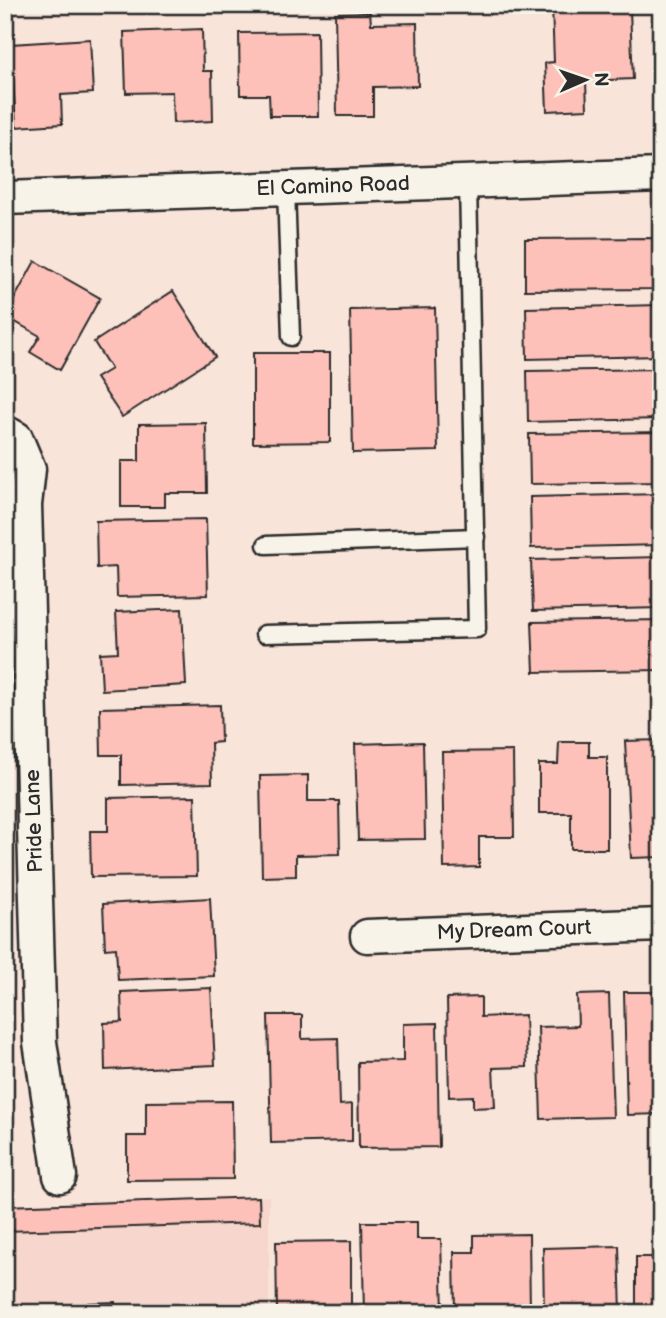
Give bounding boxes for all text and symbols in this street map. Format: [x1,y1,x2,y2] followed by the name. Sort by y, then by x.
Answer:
[550,46,620,116] north arrow
[589,72,612,87] text: N
[256,171,410,201] street label: El Camino Road
[20,769,48,873] street label: Pride Lane
[436,915,592,945] street label: My Dream Court

